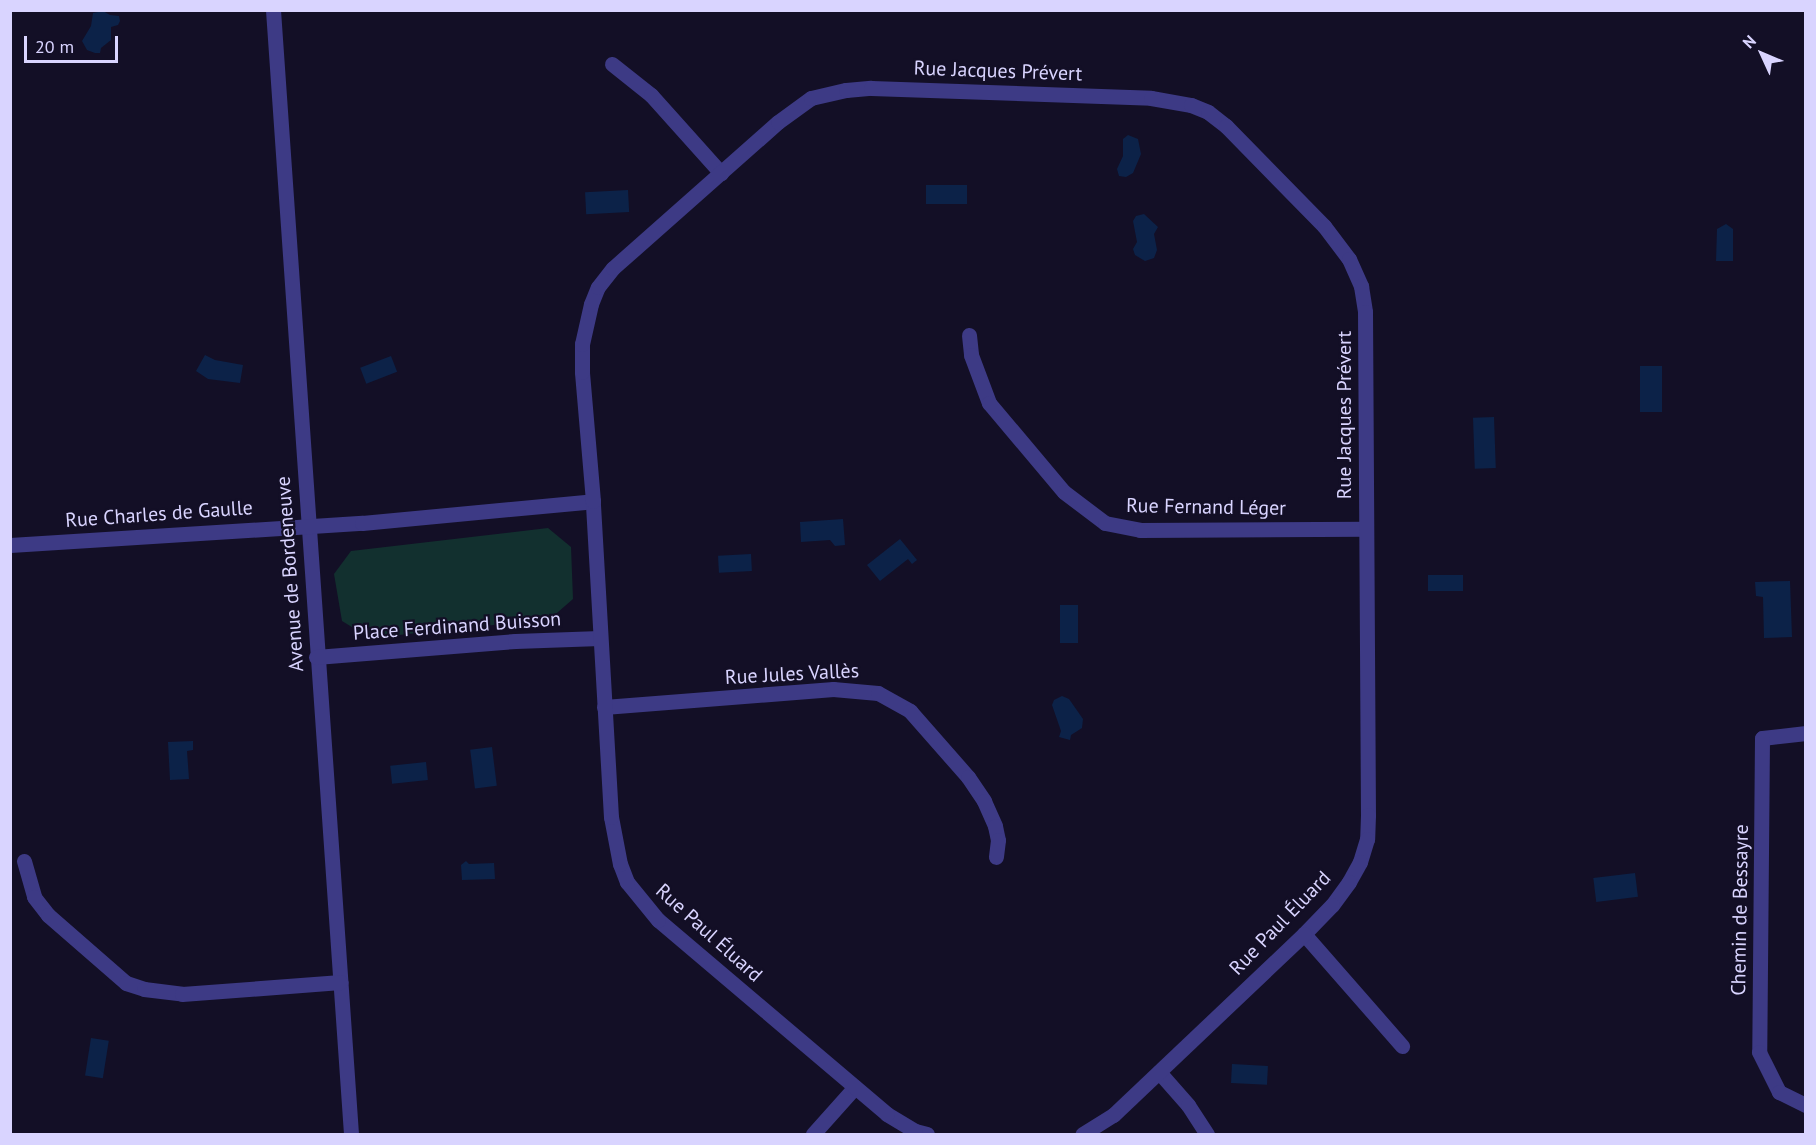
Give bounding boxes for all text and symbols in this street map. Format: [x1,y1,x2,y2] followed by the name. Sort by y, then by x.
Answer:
[27,24,122,62] scale bar
[1732,24,1792,84] north arrow
[1738,31,1760,52] text: N
[35,35,74,58] text: 20 m
[913,56,1083,86] street label: Rue Jacques Prévert
[1332,331,1356,499] street label: Rue Jacques Prévert
[271,476,309,672] street label: Avenue de Bordeneuve
[1126,494,1286,520] street label: Rue Fernand Léger
[64,495,254,533] street label: Rue Charles de Gaulle
[352,607,562,645] street label: Place Ferdinand Buisson
[724,658,860,690] street label: Rue Jules Vallès
[1727,824,1753,996] street label: Chemin de Bessayre
[1224,866,1336,980] street label: Rue Paul Éluard
[651,879,767,987] street label: Rue Paul Éluard

